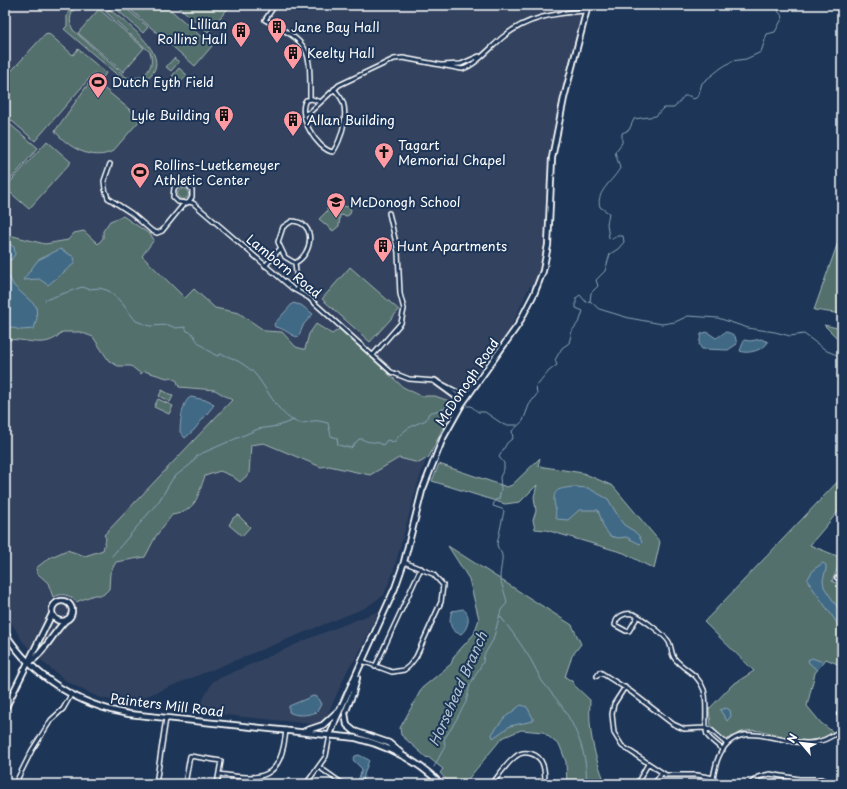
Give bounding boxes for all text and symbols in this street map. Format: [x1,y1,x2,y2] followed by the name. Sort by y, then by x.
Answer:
[157,14,227,48] place label: Lillian Rollins Hall
[266,16,288,44] building icon: Jane Bay Hall
[291,17,379,36] place label: Jane Bay Hall
[230,20,252,48] building icon: Lillian Rollins Hall
[282,42,304,70] building icon: Keelty Hall
[307,43,375,62] place label: Keelty Hall
[87,71,109,99] sports icon: Dutch Eyth Field
[112,72,214,91] place label: Dutch Eyth Field
[213,104,235,132] building icon: Lyle Building
[131,105,210,124] place label: Lyle Building
[282,109,304,137] building icon: Allan Building
[307,110,395,129] place label: Allan Building
[398,135,505,169] place label: Tagart Memorial Chapel
[373,141,395,169] church icon: Tagart Memorial Chapel
[154,155,281,189] place label: Rollins-Luetkemeyer Athletic Center
[129,161,151,189] sports icon: Rollins-Luetkemeyer Athletic Center
[325,191,347,219] school or university icon: McDonogh School
[350,192,461,211] place label: McDonogh School
[243,229,326,302] street label: Lamborn Road
[372,235,394,263] building icon: Hunt Apartments
[397,236,507,255] place label: Hunt Apartments
[430,334,503,429] street label: McDonogh Road
[423,628,492,749] water label: Horsehead Branch
[109,688,225,721] street label: Painters Mill Road
[781,723,821,763] north arrow
[782,730,801,746] text: N

